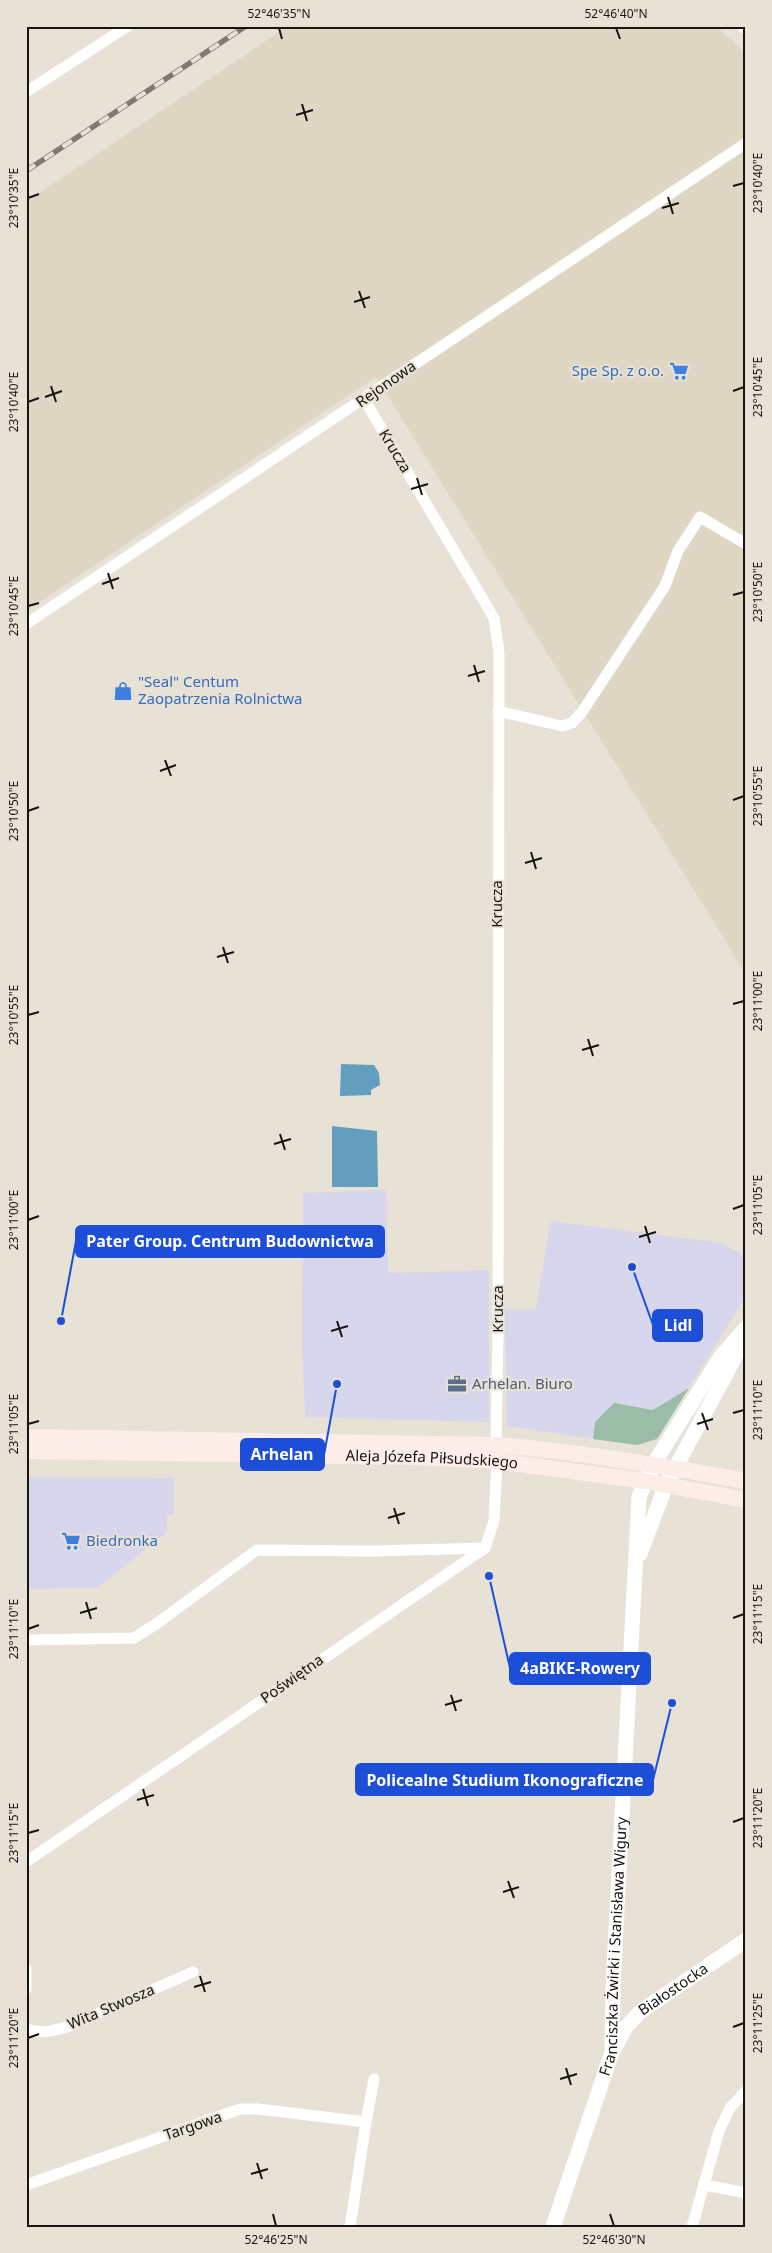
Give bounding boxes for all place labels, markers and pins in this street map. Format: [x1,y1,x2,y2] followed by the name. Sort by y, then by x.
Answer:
[572,360,664,380] place label: Spe Sp. z o.o.
[668,360,690,382] supermarket icon: Spe Sp. z o.o.
[138,671,303,708] place label: "Seal" Centum Zaopatrzenia Rolnictwa
[112,680,134,702] shop icon: "Seal" Centum Zaopatrzenia Rolnictwa
[76,1226,384,1257] callout: Pater Group. Centrum Budownictwa
[653,1310,702,1341] callout: Lidl
[446,1373,468,1395] office icon: Arhelan. Biuro
[472,1373,573,1393] place label: Arhelan. Biuro
[241,1439,324,1470] callout: Arhelan
[60,1530,82,1552] supermarket icon: Biedronka
[86,1530,158,1550] place label: Biedronka
[510,1653,650,1684] callout: 4aBIKE-Rowery
[356,1764,653,1795] callout: Policealne Studium Ikonograficzne

